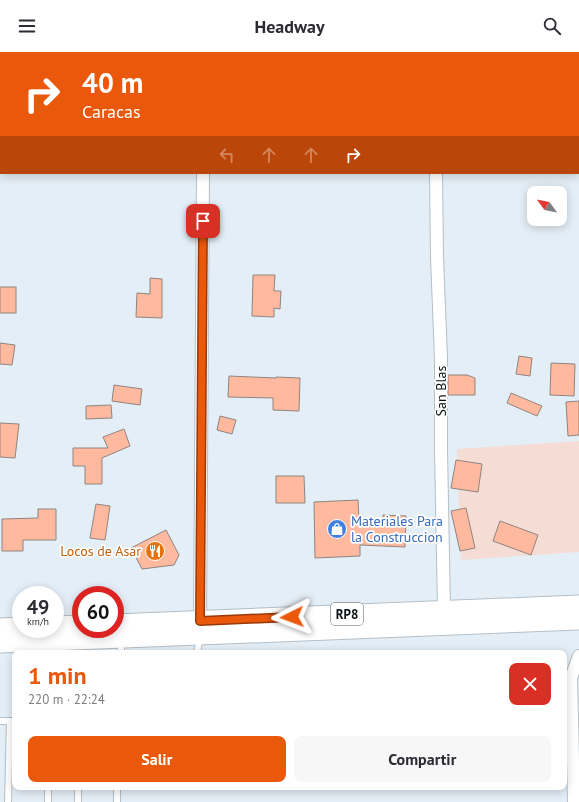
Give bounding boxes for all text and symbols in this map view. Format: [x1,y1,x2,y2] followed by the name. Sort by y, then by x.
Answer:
[16,15,38,37] icon: menu
[254,15,325,38] text: Headway
[541,15,563,37] icon: search
[82,64,143,101] text: 40 m
[16,68,68,120] icon: right
[82,100,141,123] text: Caracas
[216,144,238,166] icon: left
[258,144,280,166] icon: ahead
[300,144,322,166] icon: ahead
[342,144,364,166] icon: right
[527,186,567,226] north arrow
[527,186,567,226] map controls
[186,204,220,238] pin
[192,210,214,232] icon: arrive
[432,365,450,416] street label: San Blas
[351,512,443,546] place label: Materiales Para la Construccion
[326,518,348,540] shop icon: Materiales Para la Construccion
[144,540,166,562] restaurant icon: Locos de Asar
[60,542,141,560] place label: Locos de Asar
[72,586,124,638] speed limit sign: 60
[27,594,49,620] text: 49
[271,596,313,638] position arrow
[331,603,363,625] road number: RP8
[27,615,49,628] text: km/h
[28,660,87,691] text: 1 min
[509,663,551,705] button: close
[28,691,105,708] text: 220 m · 22:24
[28,736,286,782] button: Salir
[294,736,551,782] button: Compartir

